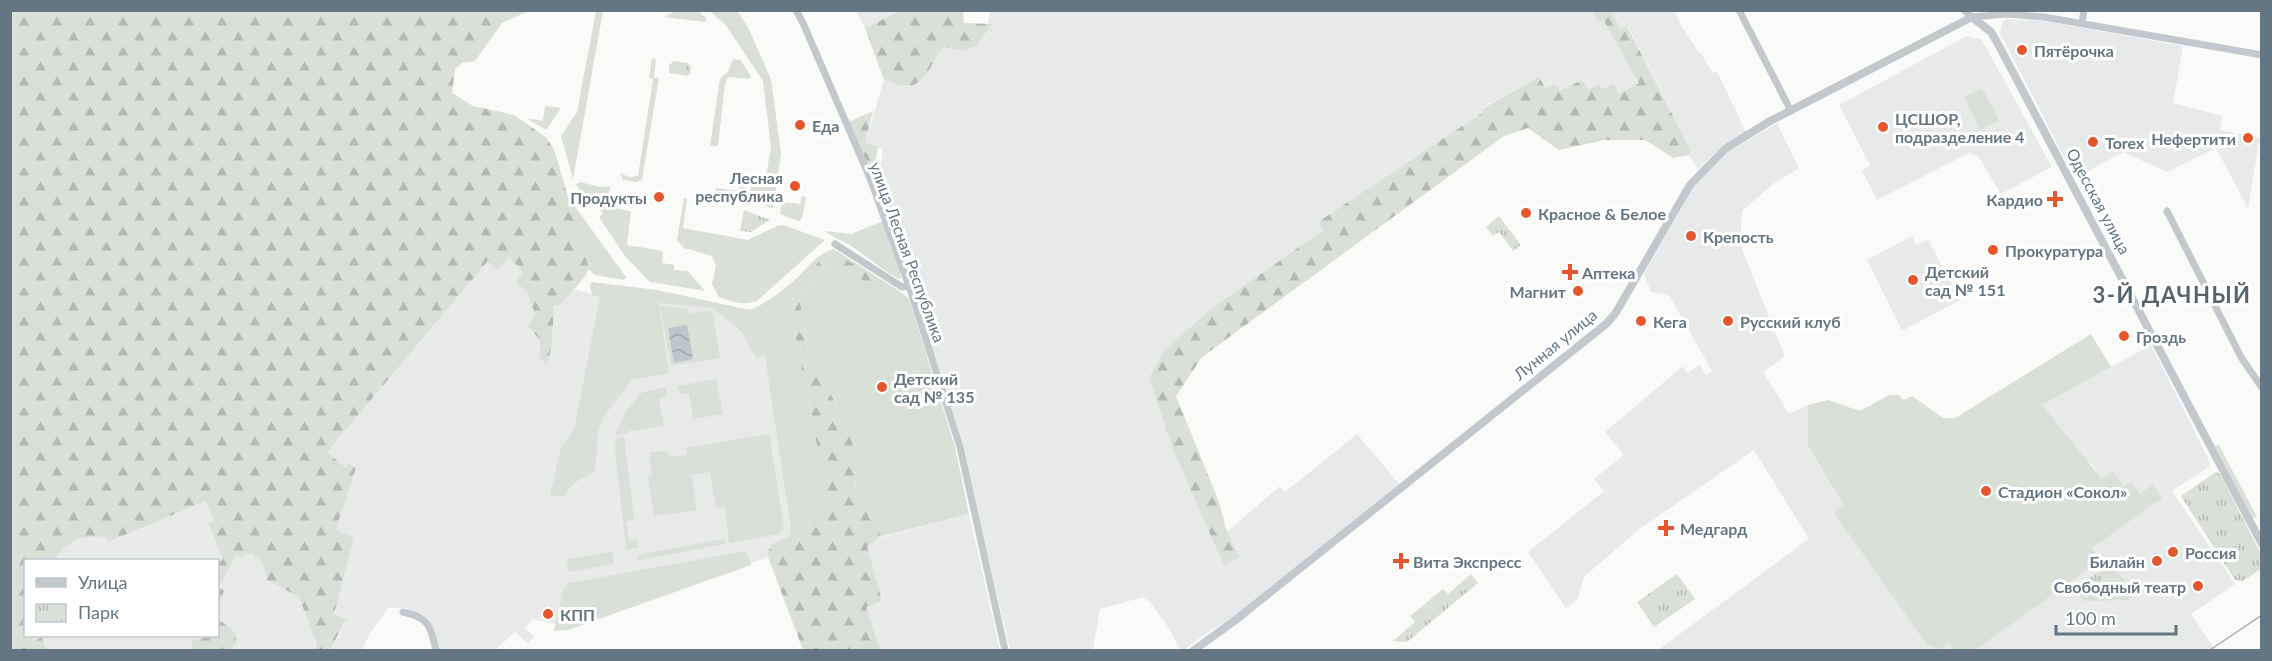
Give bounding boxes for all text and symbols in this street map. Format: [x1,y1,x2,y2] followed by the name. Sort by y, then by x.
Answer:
[2034,41,2114,60] place label: Пятёрочка
[2015,43,2029,57] marker: Пятёрочка
[1895,109,2024,146] place label: ЦСШОР, подразделение 4
[812,116,839,135] place label: Еда
[793,118,807,132] marker: Еда
[1876,120,1890,134] marker: ЦСШОР, подразделение 4
[2151,129,2236,148] place label: Нефертити
[2241,131,2255,145] marker: Нефертити
[2105,133,2145,152] place label: Torex
[2086,135,2100,149] marker: Torex
[2063,145,2135,257] street label: Одесская улица
[866,159,950,345] street label: улица Лесная Республика
[695,168,783,205] place label: Лесная республика
[788,179,802,193] marker: Лесная республика
[570,188,647,207] place label: Продукты
[652,190,666,204] marker: Продукты
[1986,190,2043,209] place label: Кардио
[2048,192,2062,206] marker: Кардио
[1538,204,1666,223] place label: Красное & Белое
[1519,206,1533,220] marker: Красное & Белое
[1703,227,1774,246] place label: Крепость
[1684,229,1698,243] marker: Крепость
[2005,241,2103,260] place label: Прокуратура
[1986,243,2000,257] marker: Прокуратура
[1925,262,2005,299] place label: Детский сад № 151
[1581,263,1636,282] place label: Аптека
[1563,265,1577,279] marker: Аптека
[1906,273,1920,287] marker: Детский сад № 151
[2092,281,2252,308] district label: 3-Й ДАЧНЫЙ
[1510,282,1567,301] place label: Магнит
[1571,284,1585,298] marker: Магнит
[1509,305,1600,384] street label: Лунная улица
[1653,312,1687,331] place label: Кега
[1740,312,1841,331] place label: Русский клуб
[1634,314,1648,328] marker: Кега
[1721,314,1735,328] marker: Русский клуб
[2136,327,2186,346] place label: Гроздь
[2117,329,2131,343] marker: Гроздь
[894,369,974,406] place label: Детский сад № 135
[875,380,889,394] marker: Детский сад № 135
[1998,482,2127,501] place label: Стадион «Сокол»
[1979,484,1993,498] marker: Стадион «Сокол»
[1657,519,1675,537] marker: Медгард
[1680,519,1747,538] place label: Медгард
[2185,543,2236,562] place label: Россия
[2166,545,2180,559] marker: Россия
[1413,552,1522,571] place label: Вита Экспресс
[2090,552,2145,571] place label: Билайн
[1394,554,1408,568] marker: Вита Экспресс
[2150,554,2164,568] marker: Билайн
[24,559,219,637] legend
[78,571,128,593] text: Улица
[2054,577,2186,596] place label: Свободный театр
[2191,579,2205,593] marker: Свободный театр
[2056,598,2176,636] scale bar
[78,601,120,623] text: Парк
[560,605,595,624] place label: КПП
[541,607,555,621] marker: КПП
[2065,607,2116,629] text: 100 m

